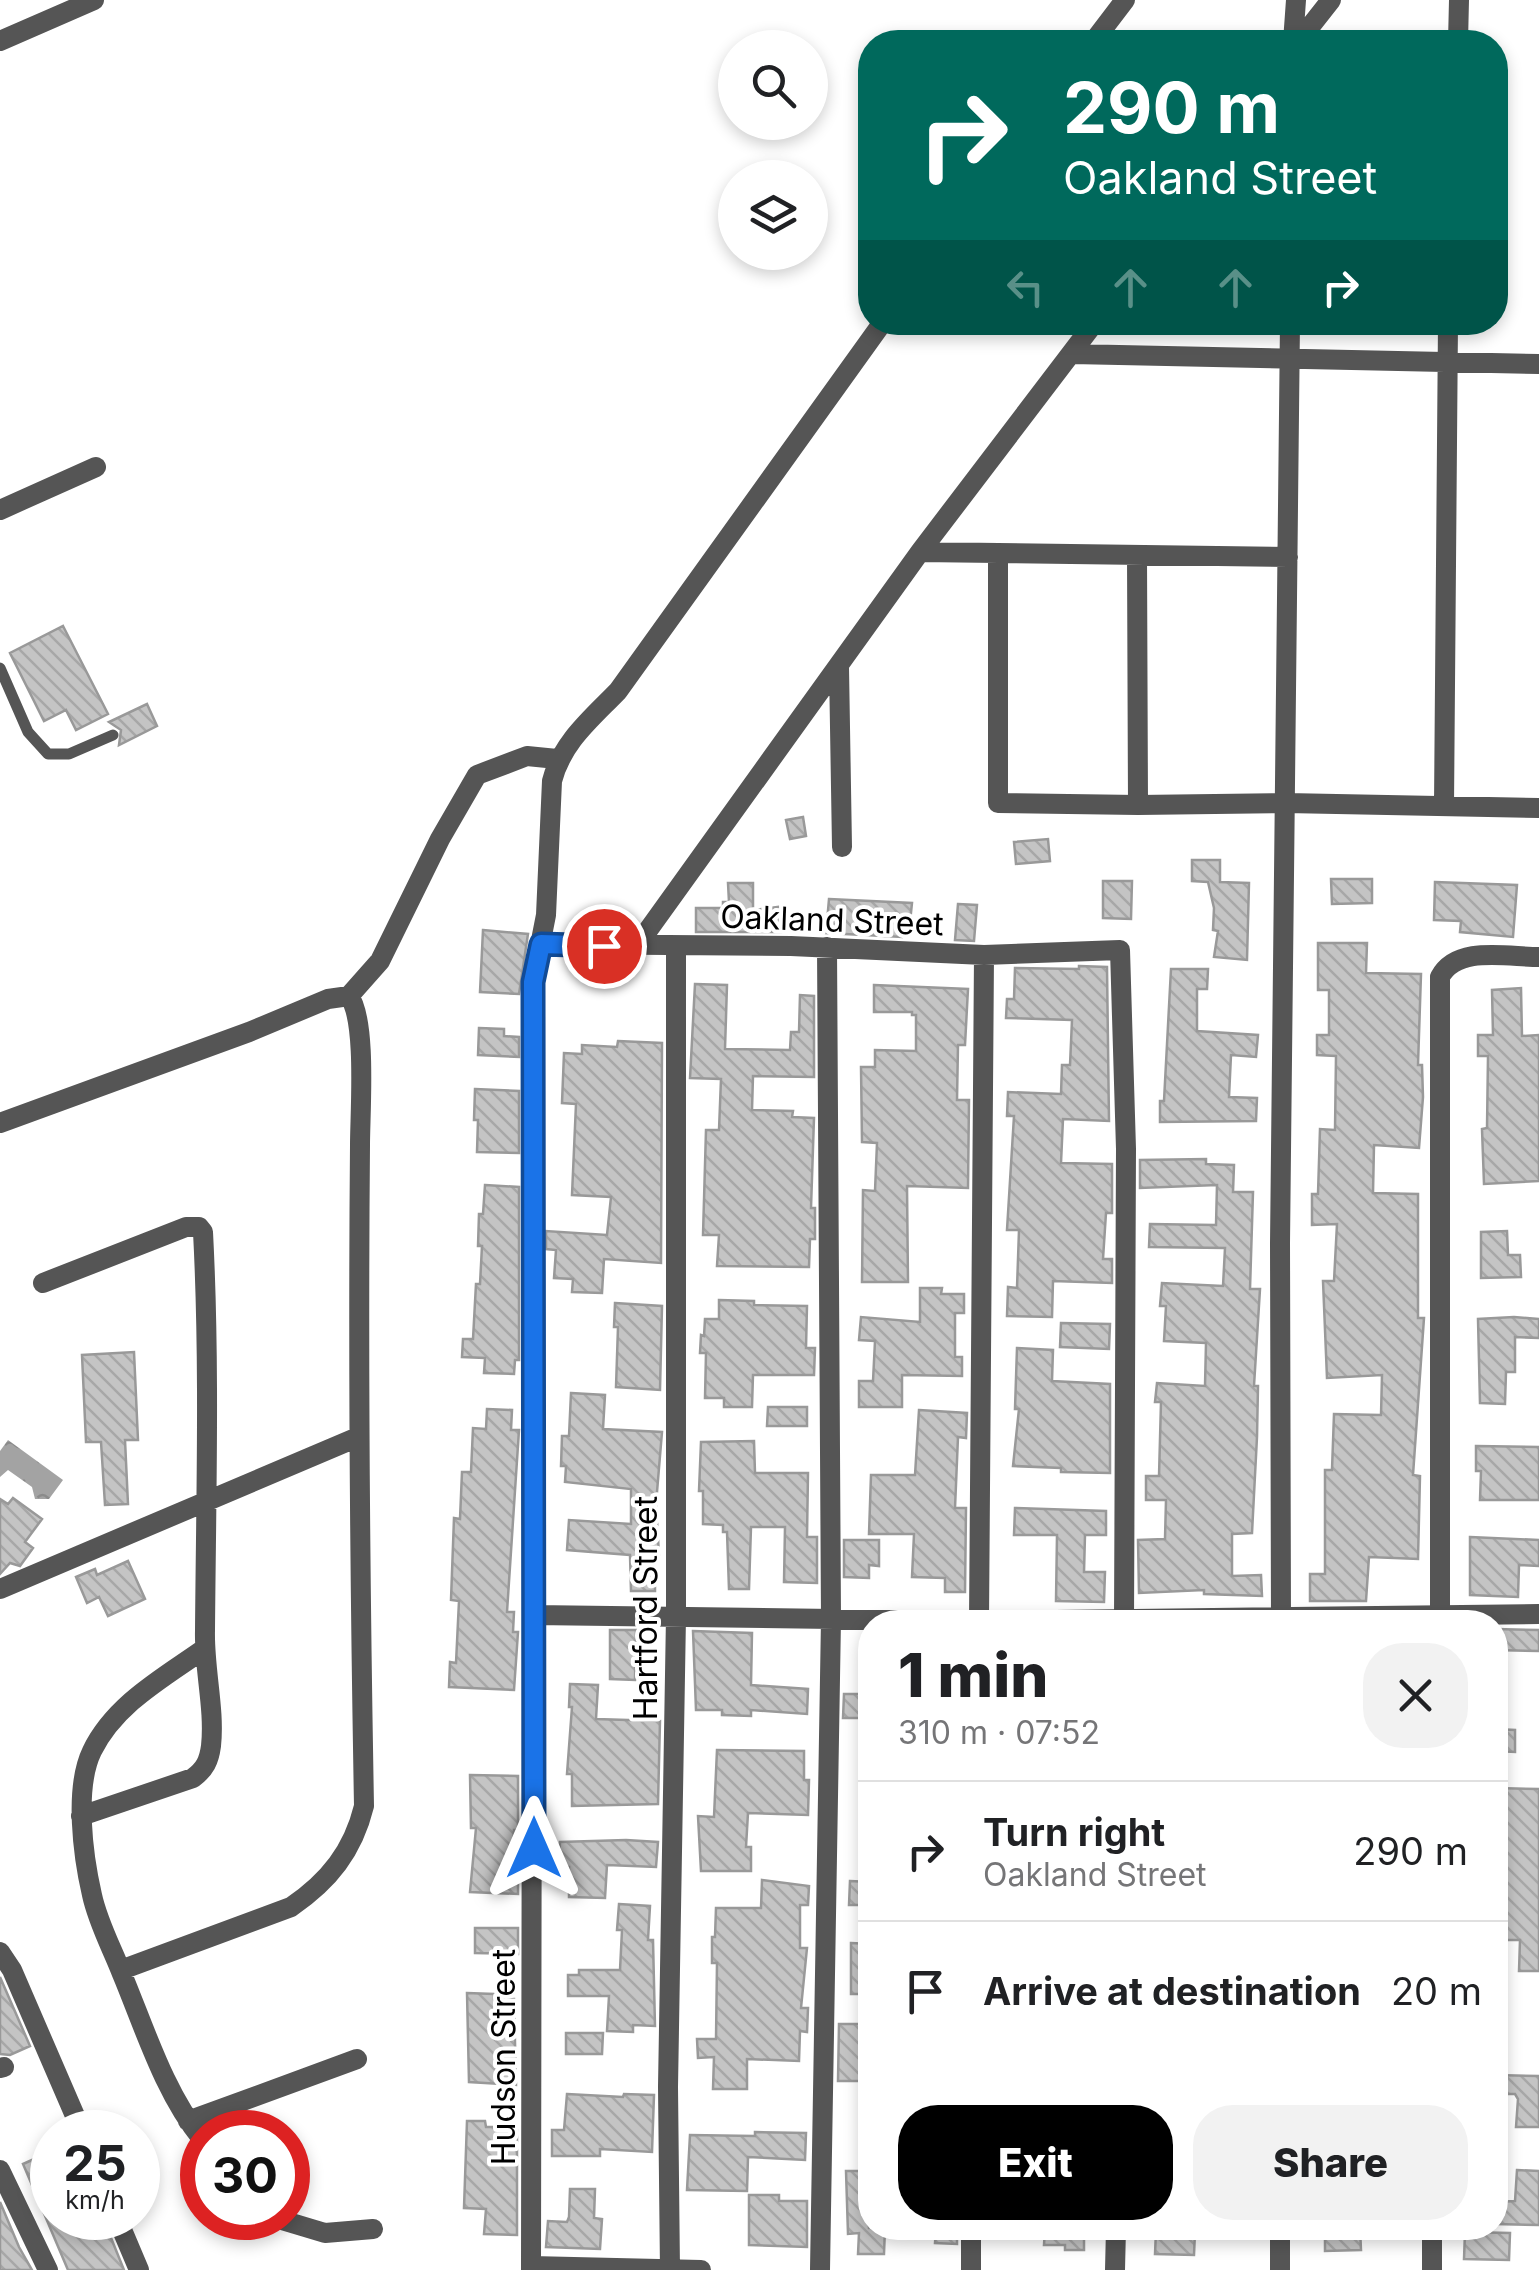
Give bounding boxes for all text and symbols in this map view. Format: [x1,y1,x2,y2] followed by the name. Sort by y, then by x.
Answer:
[718,30,828,270] map controls
[718,30,828,140] button: search
[1063,65,1280,150] text: 290 m
[898,70,1028,200] icon: right
[1063,150,1377,205] text: Oakland Street
[718,160,828,270] button: layers
[998,260,1053,315] icon: left
[1103,260,1158,315] icon: ahead
[1208,260,1263,315] icon: ahead
[1313,260,1368,315] icon: right
[720,897,944,943] street label: Oakland Street
[562,904,647,989] pin
[577,919,632,974] icon: arrive
[626,1496,665,1720] street label: Hartford Street
[898,1639,1048,1711] text: 1 min
[1363,1643,1468,1748] button: close
[898,1713,1100,1752] text: 310 m · 07:52
[482,1796,586,1900] position arrow
[983,1809,1165,1855] text: Turn right
[898,1824,953,1879] icon: right
[1353,1828,1468,1874] text: 290 m
[983,1855,1207,1894] text: Oakland Street
[484,1949,523,2165] street label: Hudson Street
[898,1964,953,2019] icon: arrive
[983,1968,1361,2014] text: Arrive at destination
[1391,1968,1482,2014] text: 20 m
[898,2105,1173,2220] button: Exit
[1193,2105,1468,2220] button: Share
[180,2110,310,2240] speed limit sign: 30
[63,2133,127,2193] text: 25
[65,2185,125,2215] text: km/h

